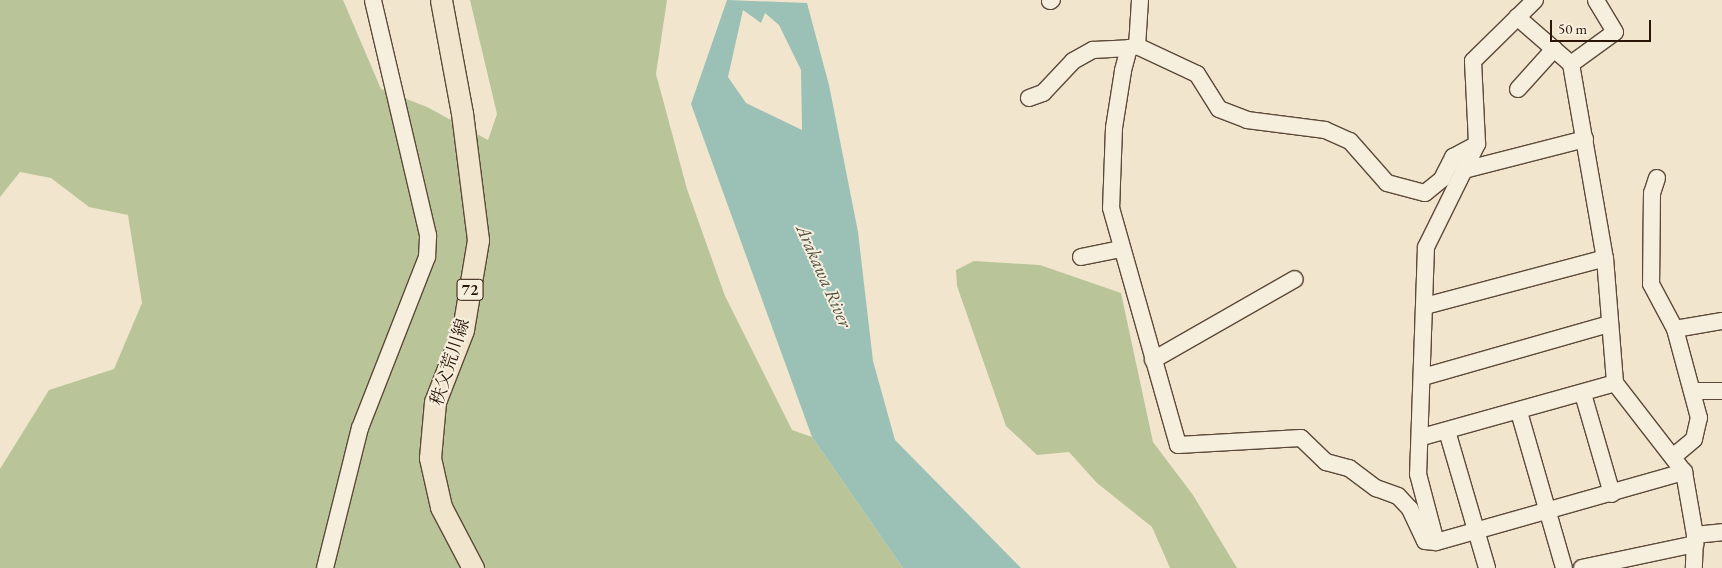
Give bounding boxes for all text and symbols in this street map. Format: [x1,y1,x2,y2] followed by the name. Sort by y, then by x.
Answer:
[1552,10,1653,42] scale bar
[1558,19,1587,38] text: 50 m
[791,221,857,331] water label: Arakawa River
[456,276,484,304] road number: 72
[426,316,474,408] street label: 秩父荒川線

